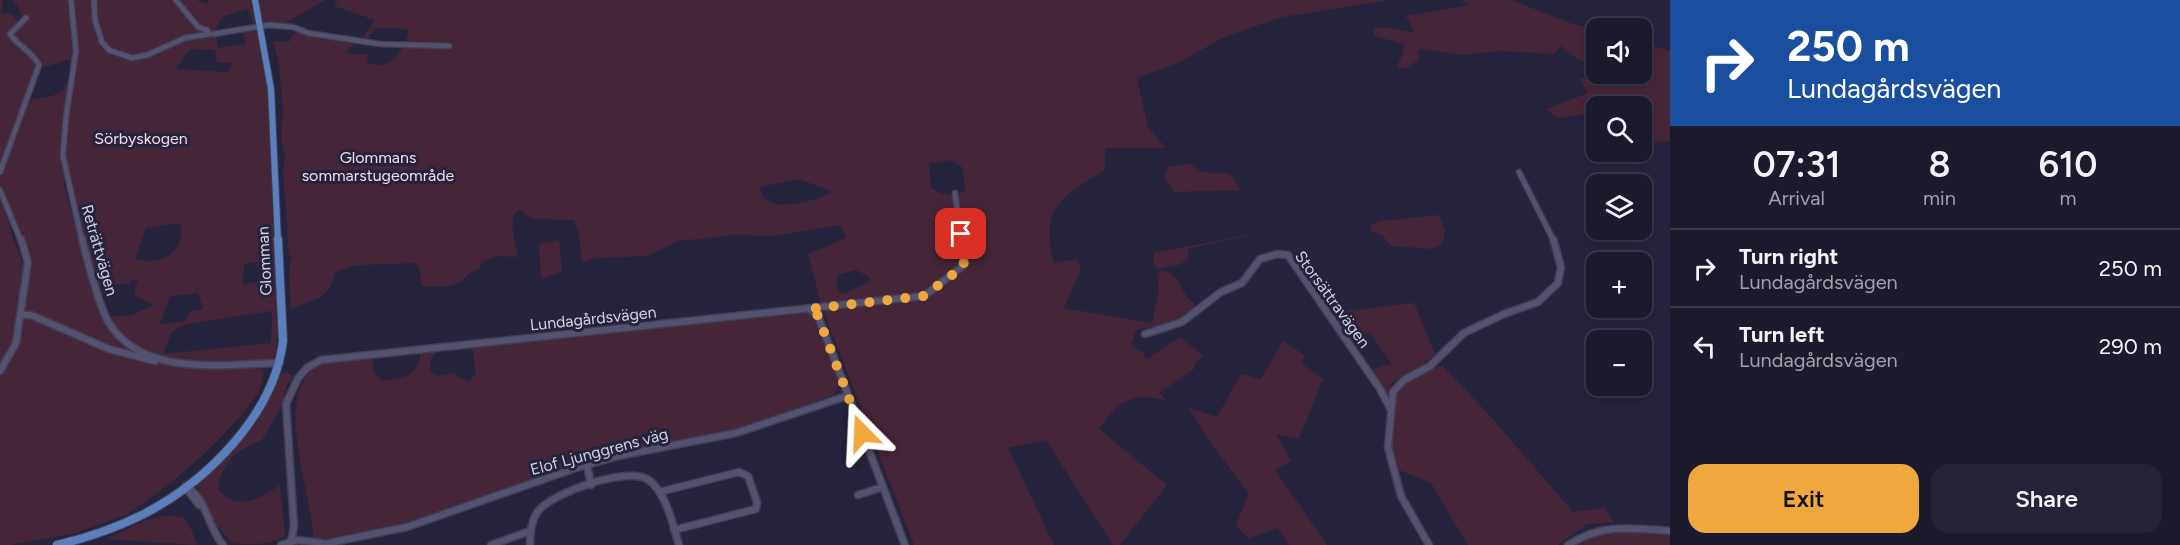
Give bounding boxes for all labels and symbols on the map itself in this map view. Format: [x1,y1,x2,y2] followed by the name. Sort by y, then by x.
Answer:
[94,129,188,148] park label: Sörbyskogen
[302,148,455,185] park label: Glommans sommarstugeområde
[77,202,122,298] street label: Reträttvägen
[935,208,986,259] pin
[253,226,276,296] street label: Glomman
[1291,247,1374,352] street label: Storsättravägen
[529,302,657,335] street label: Lundagårdsvägen
[830,401,894,465] position arrow
[528,424,670,479] street label: Elof Ljunggrens väg

